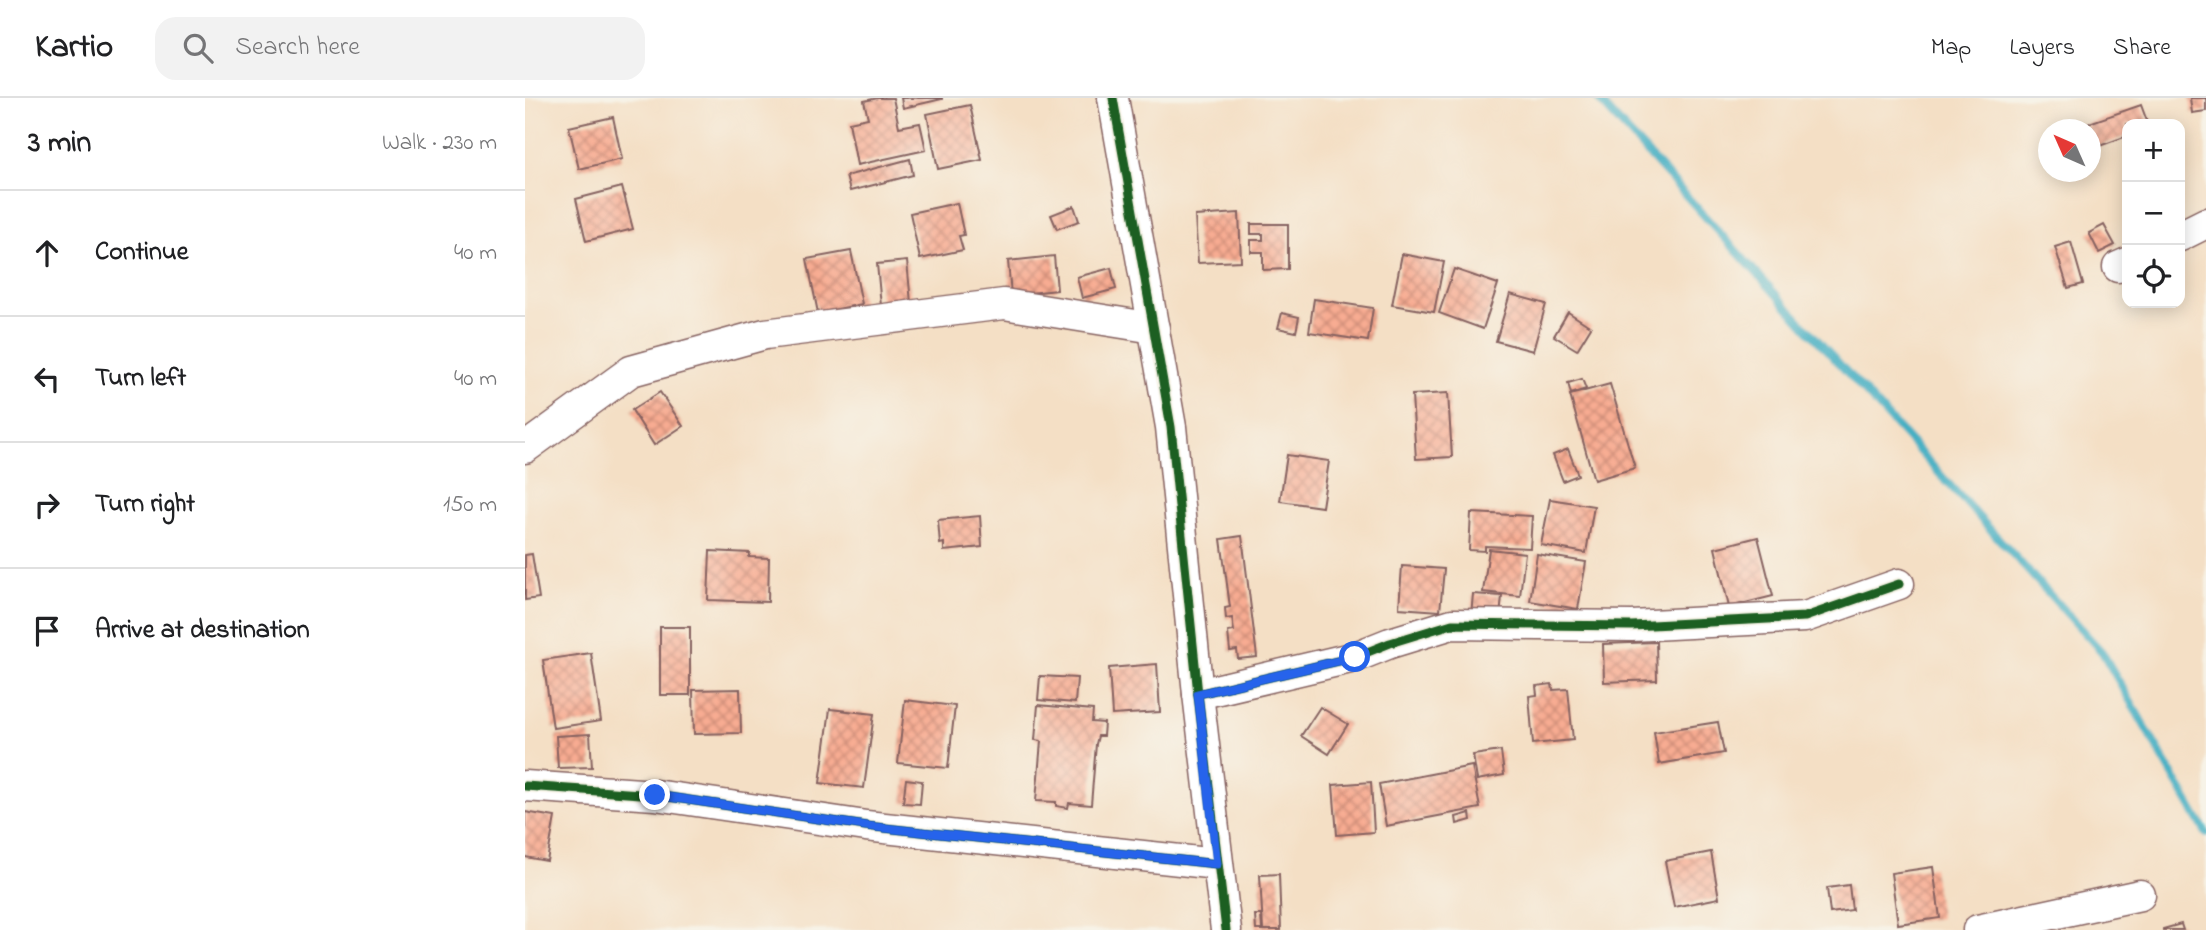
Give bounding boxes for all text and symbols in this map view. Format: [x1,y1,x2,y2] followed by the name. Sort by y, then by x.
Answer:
[155,17,645,80] search box
[35,24,113,72] text: Kartio
[179,29,217,67] icon: search
[235,29,360,67] text: Search here
[1931,31,1971,66] text: Map
[2009,31,2075,66] text: Layers
[2113,31,2171,66] text: Share
[2038,119,2101,182] north arrow
[2122,119,2185,308] map controls
[2122,119,2185,182] button: +
[28,122,91,166] text: 3 min
[382,127,497,160] text: Walk · 230 m
[2122,182,2185,245] button: −
[28,234,66,272] icon: ahead
[95,234,188,272] text: Continue
[454,237,497,270] text: 40 m
[2122,245,2185,308] button: locate
[28,360,66,398] icon: left
[95,360,186,398] text: Turn left
[454,363,497,396] text: 40 m
[28,486,66,524] icon: right
[95,486,195,524] text: Turn right
[443,489,497,522] text: 150 m
[28,612,66,650] icon: arrive
[95,612,310,650] text: Arrive at destination
[1339,641,1370,672] route start
[639,779,670,810] route end

